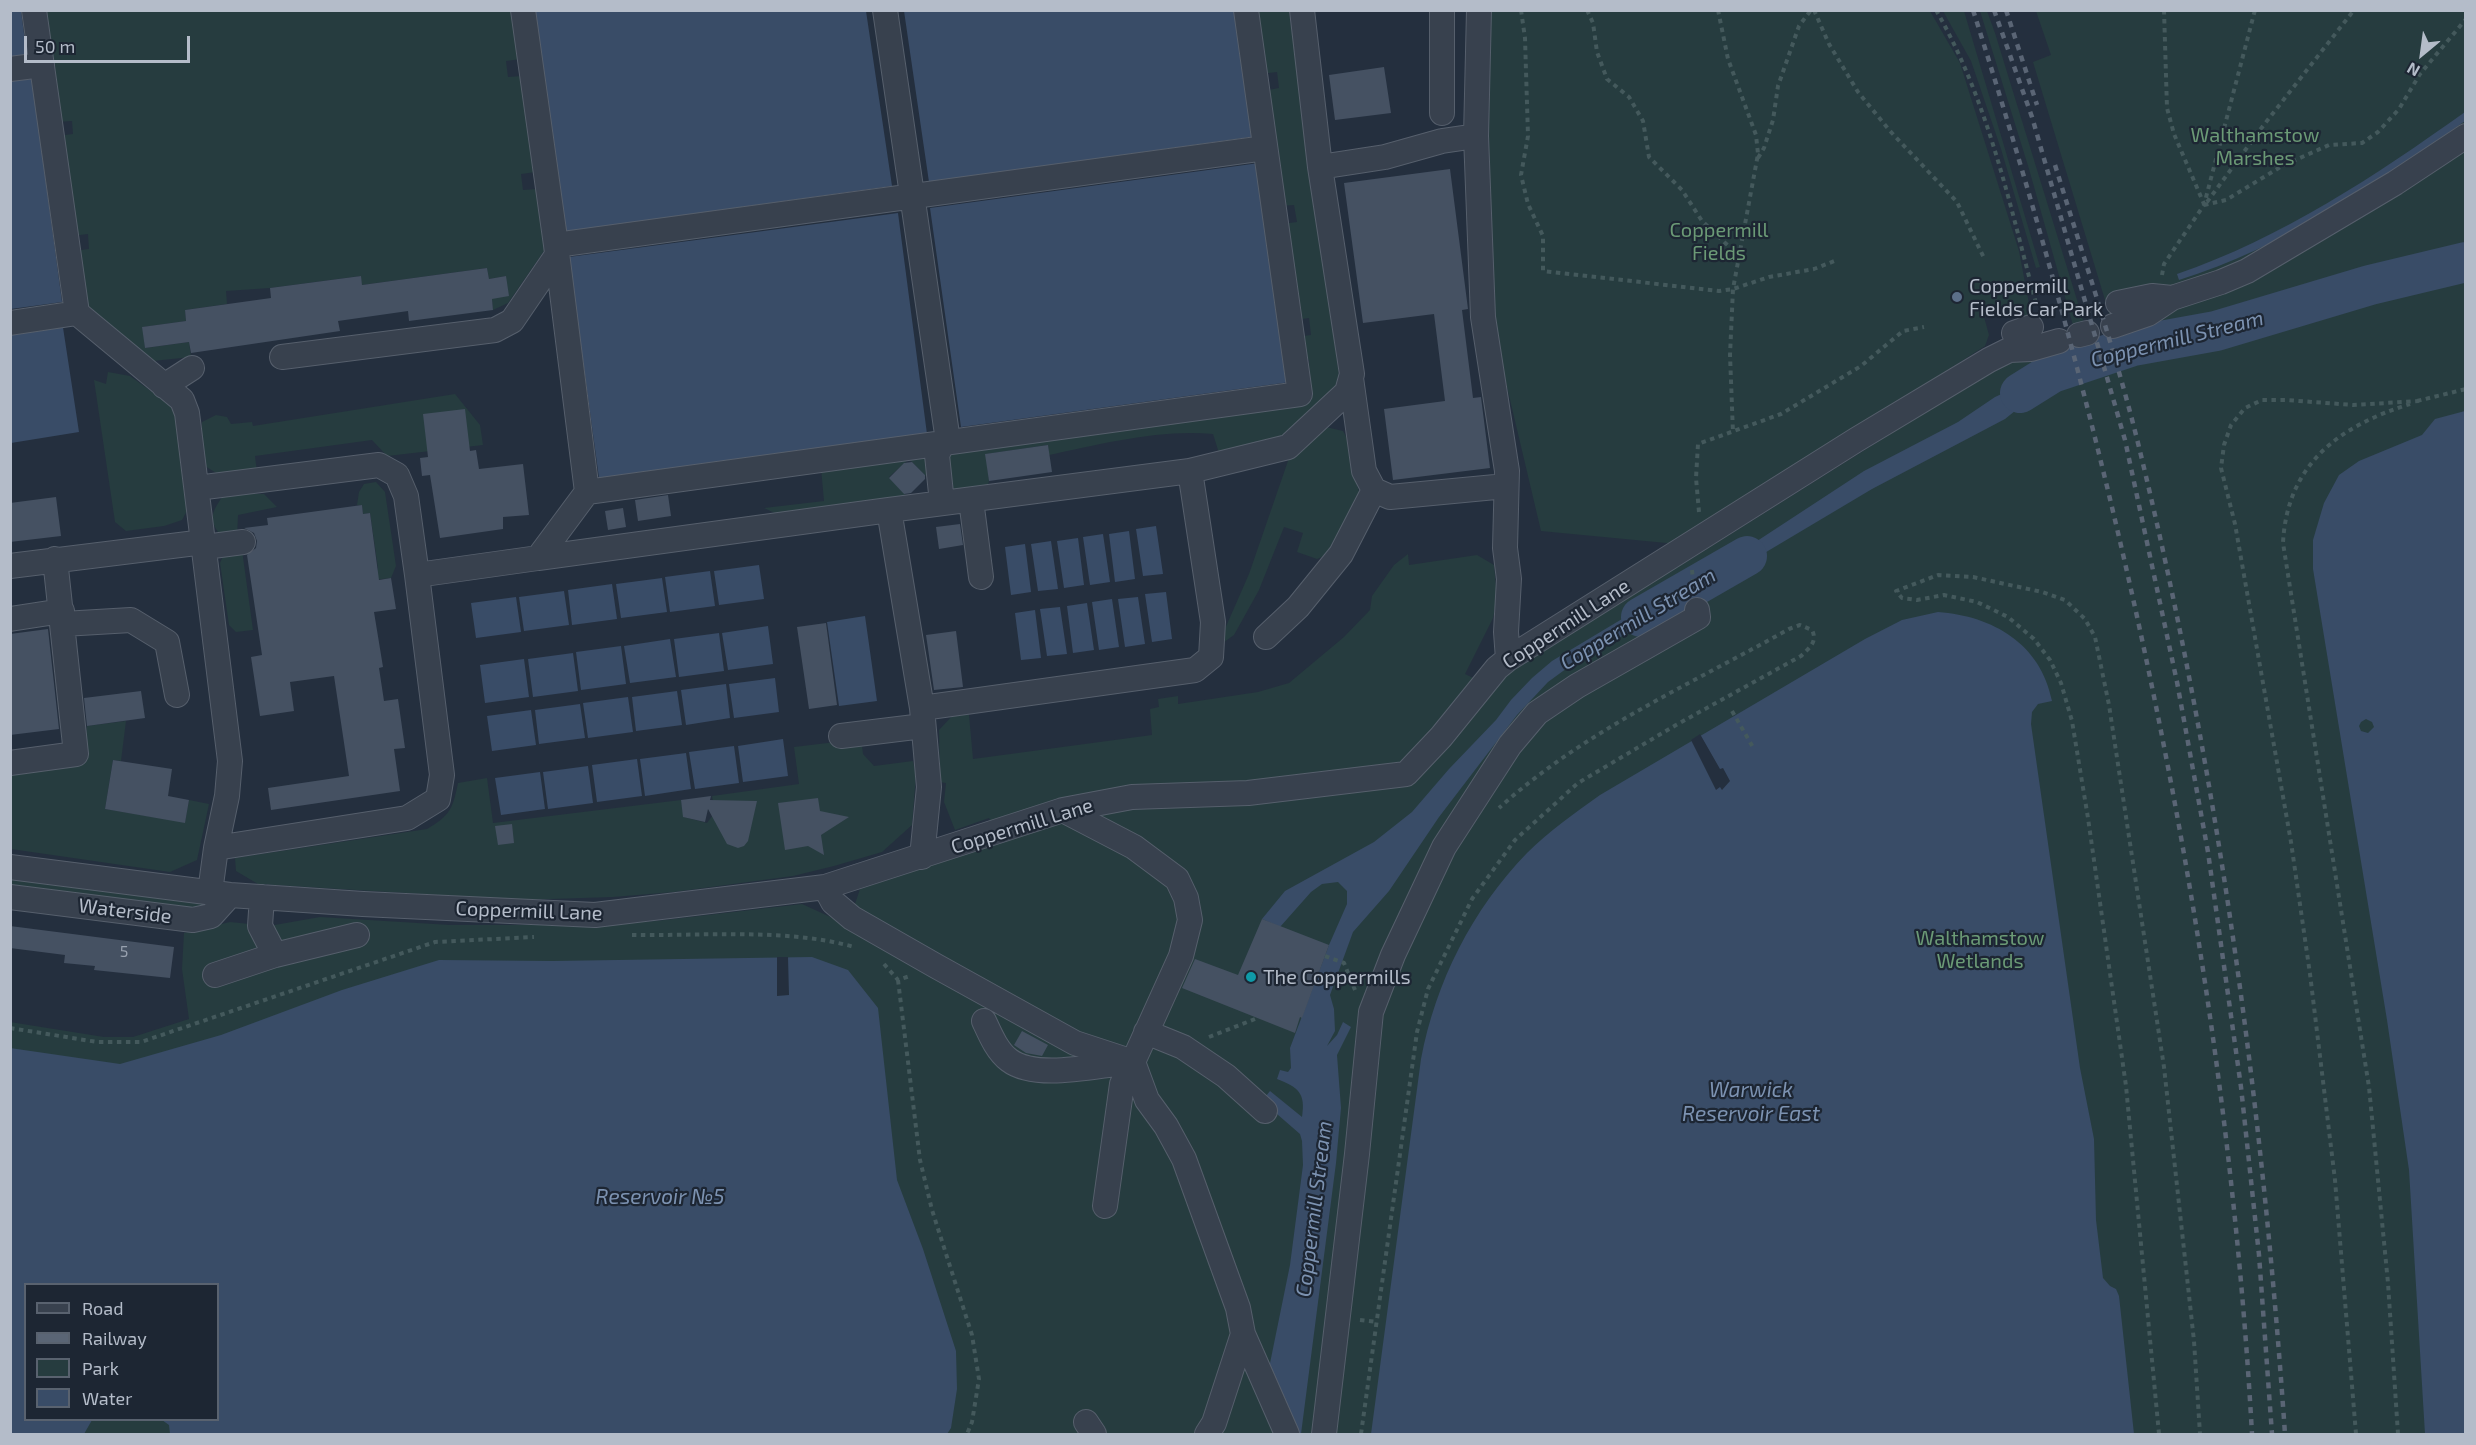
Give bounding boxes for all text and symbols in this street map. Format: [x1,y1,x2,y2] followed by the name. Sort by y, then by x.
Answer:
[27,24,194,62] scale bar
[2392,24,2452,84] north arrow
[35,35,75,57] text: 50 m
[2403,59,2423,81] text: N
[2191,123,2319,170] park label: Walthamstow Marshes
[1669,218,1769,265] park label: Coppermill Fields
[1969,274,2103,321] place label: Coppermill Fields Car Park
[1950,290,1964,304] marker: Coppermill Fields Car Park
[2088,305,2266,373] water label: Coppermill Stream
[1556,563,1720,675] water label: Coppermill Stream
[1498,574,1634,674] street label: Coppermill Lane
[948,793,1096,859] street label: Coppermill Lane
[77,893,173,929] street label: Waterside
[455,896,603,926] street label: Coppermill Lane
[1916,926,2044,973] park label: Walthamstow Wetlands
[120,942,128,962] house number: 5
[1263,965,1411,989] place label: The Coppermills
[1244,970,1258,984] marker: The Coppermills
[1682,1077,1820,1127] water label: Warwick Reservoir East
[1291,1120,1337,1298] water label: Coppermill Stream
[596,1184,724,1210] water label: Reservoir №5
[24,1283,219,1421] legend
[82,1297,123,1319] text: Road
[82,1327,147,1349] text: Railway
[82,1357,119,1379] text: Park
[82,1387,132,1409] text: Water

